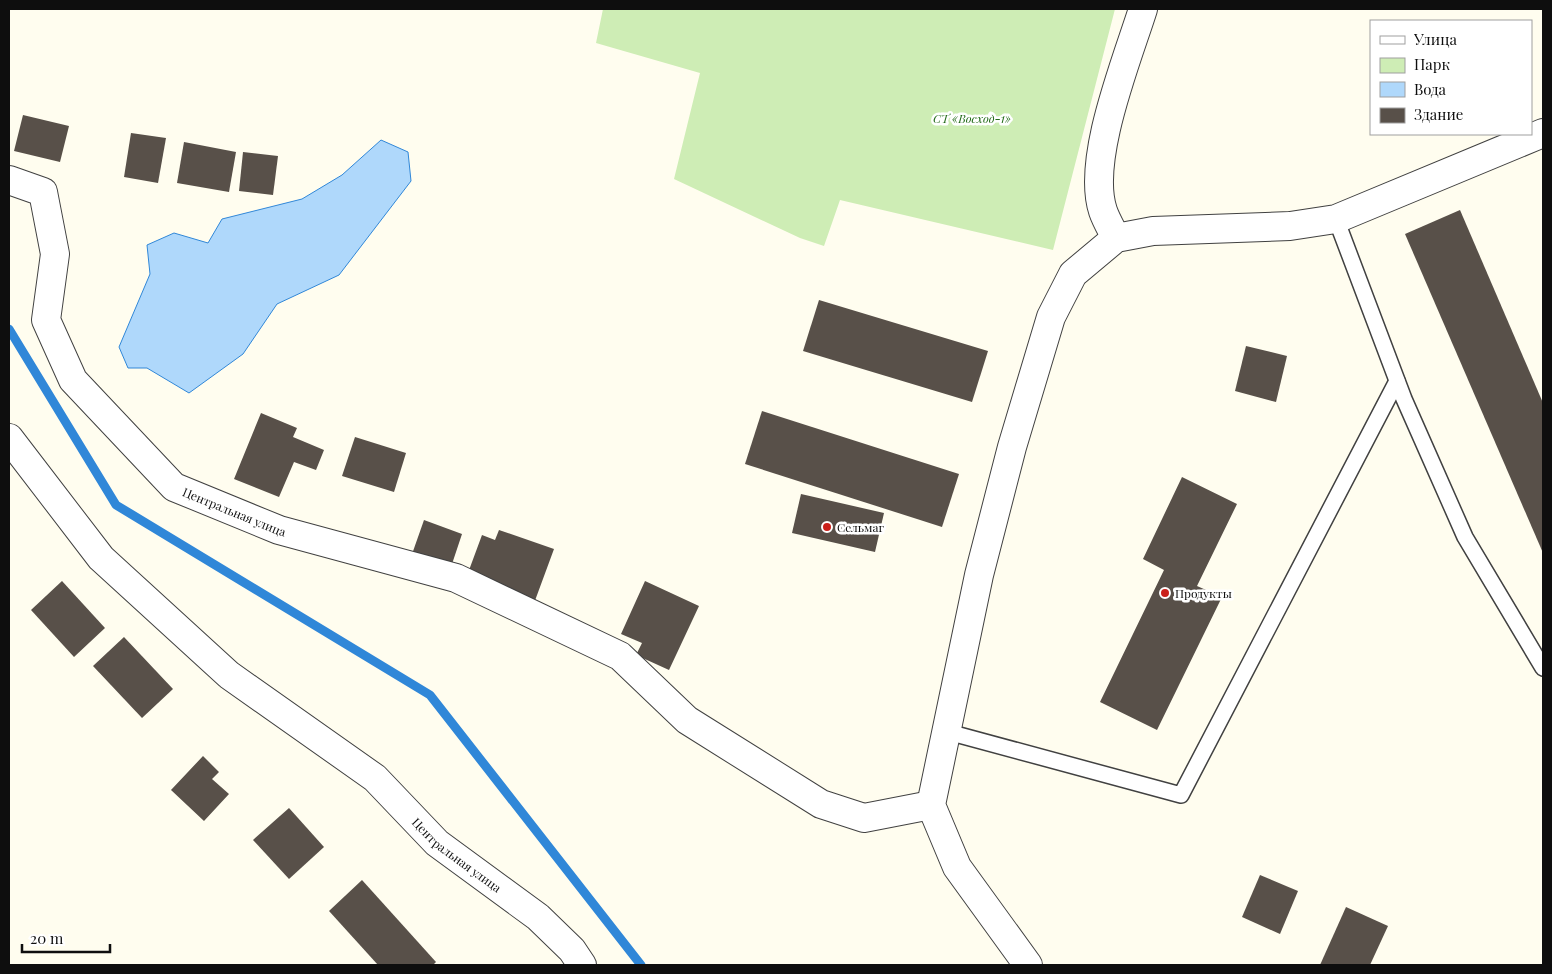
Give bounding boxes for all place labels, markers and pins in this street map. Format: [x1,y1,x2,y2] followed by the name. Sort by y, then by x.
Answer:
[837,519,885,535] place label: Сельмаг
[821,521,833,533] marker: Сельмаг
[1175,585,1232,601] place label: Продукты
[1159,587,1171,599] marker: Продукты

